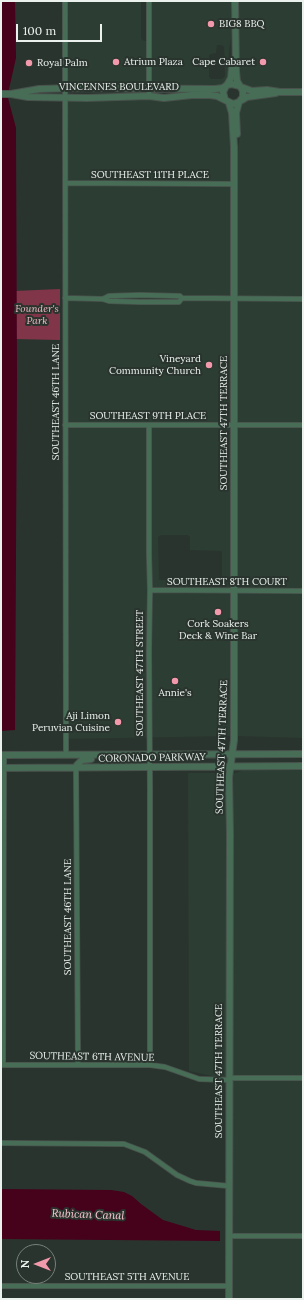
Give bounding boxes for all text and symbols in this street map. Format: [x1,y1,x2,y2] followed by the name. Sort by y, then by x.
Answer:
[18,16,104,42] scale bar
[219,18,265,30] place label: BIG8 BBQ
[206,19,216,29] marker: BIG8 BBQ
[23,23,56,38] text: 100 m
[124,56,183,68] place label: Atrium Plaza
[192,56,255,68] place label: Cape Cabaret
[37,57,88,69] place label: Royal Palm
[111,57,121,67] marker: Atrium Plaza
[258,57,268,67] marker: Cape Cabaret
[24,58,34,68] marker: Royal Palm
[59,81,179,93] street label: VINCENNES BOULEVARD
[91,169,209,181] street label: SOUTHEAST 11TH PLACE
[15,303,59,326] park label: Founder's Park
[50,344,62,460] street label: SOUTHEAST 46TH LANE
[109,353,201,376] place label: Vineyard Community Church
[218,356,230,490] street label: SOUTHEAST 47TH TERRACE
[204,360,214,370] marker: Vineyard Community Church
[90,410,206,422] street label: SOUTHEAST 9TH PLACE
[167,576,287,588] street label: SOUTHEAST 8TH COURT
[213,607,223,617] marker: Cork Soakers Deck & Wine Bar
[134,610,146,736] street label: SOUTHEAST 47TH STREET
[179,618,257,642] place label: Cork Soakers Deck & Wine Bar
[170,676,180,686] marker: Annie's
[214,680,230,814] street label: SOUTHEAST 47TH TERRACE
[158,687,192,699] place label: Annie's
[32,710,110,734] place label: Aji Limon Peruvian Cuisine
[113,717,123,727] marker: Aji Limon Peruvian Cuisine
[98,751,206,765] street label: CORONADO PARKWAY
[62,859,74,975] street label: SOUTHEAST 46TH LANE
[213,1004,225,1138] street label: SOUTHEAST 47TH TERRACE
[29,1050,155,1064] street label: SOUTHEAST 6TH AVENUE
[51,1207,125,1223] water label: Rubican Canal
[16,1244,56,1284] north arrow
[18,1260,32,1268] text: N
[65,1271,189,1283] street label: SOUTHEAST 5TH AVENUE

